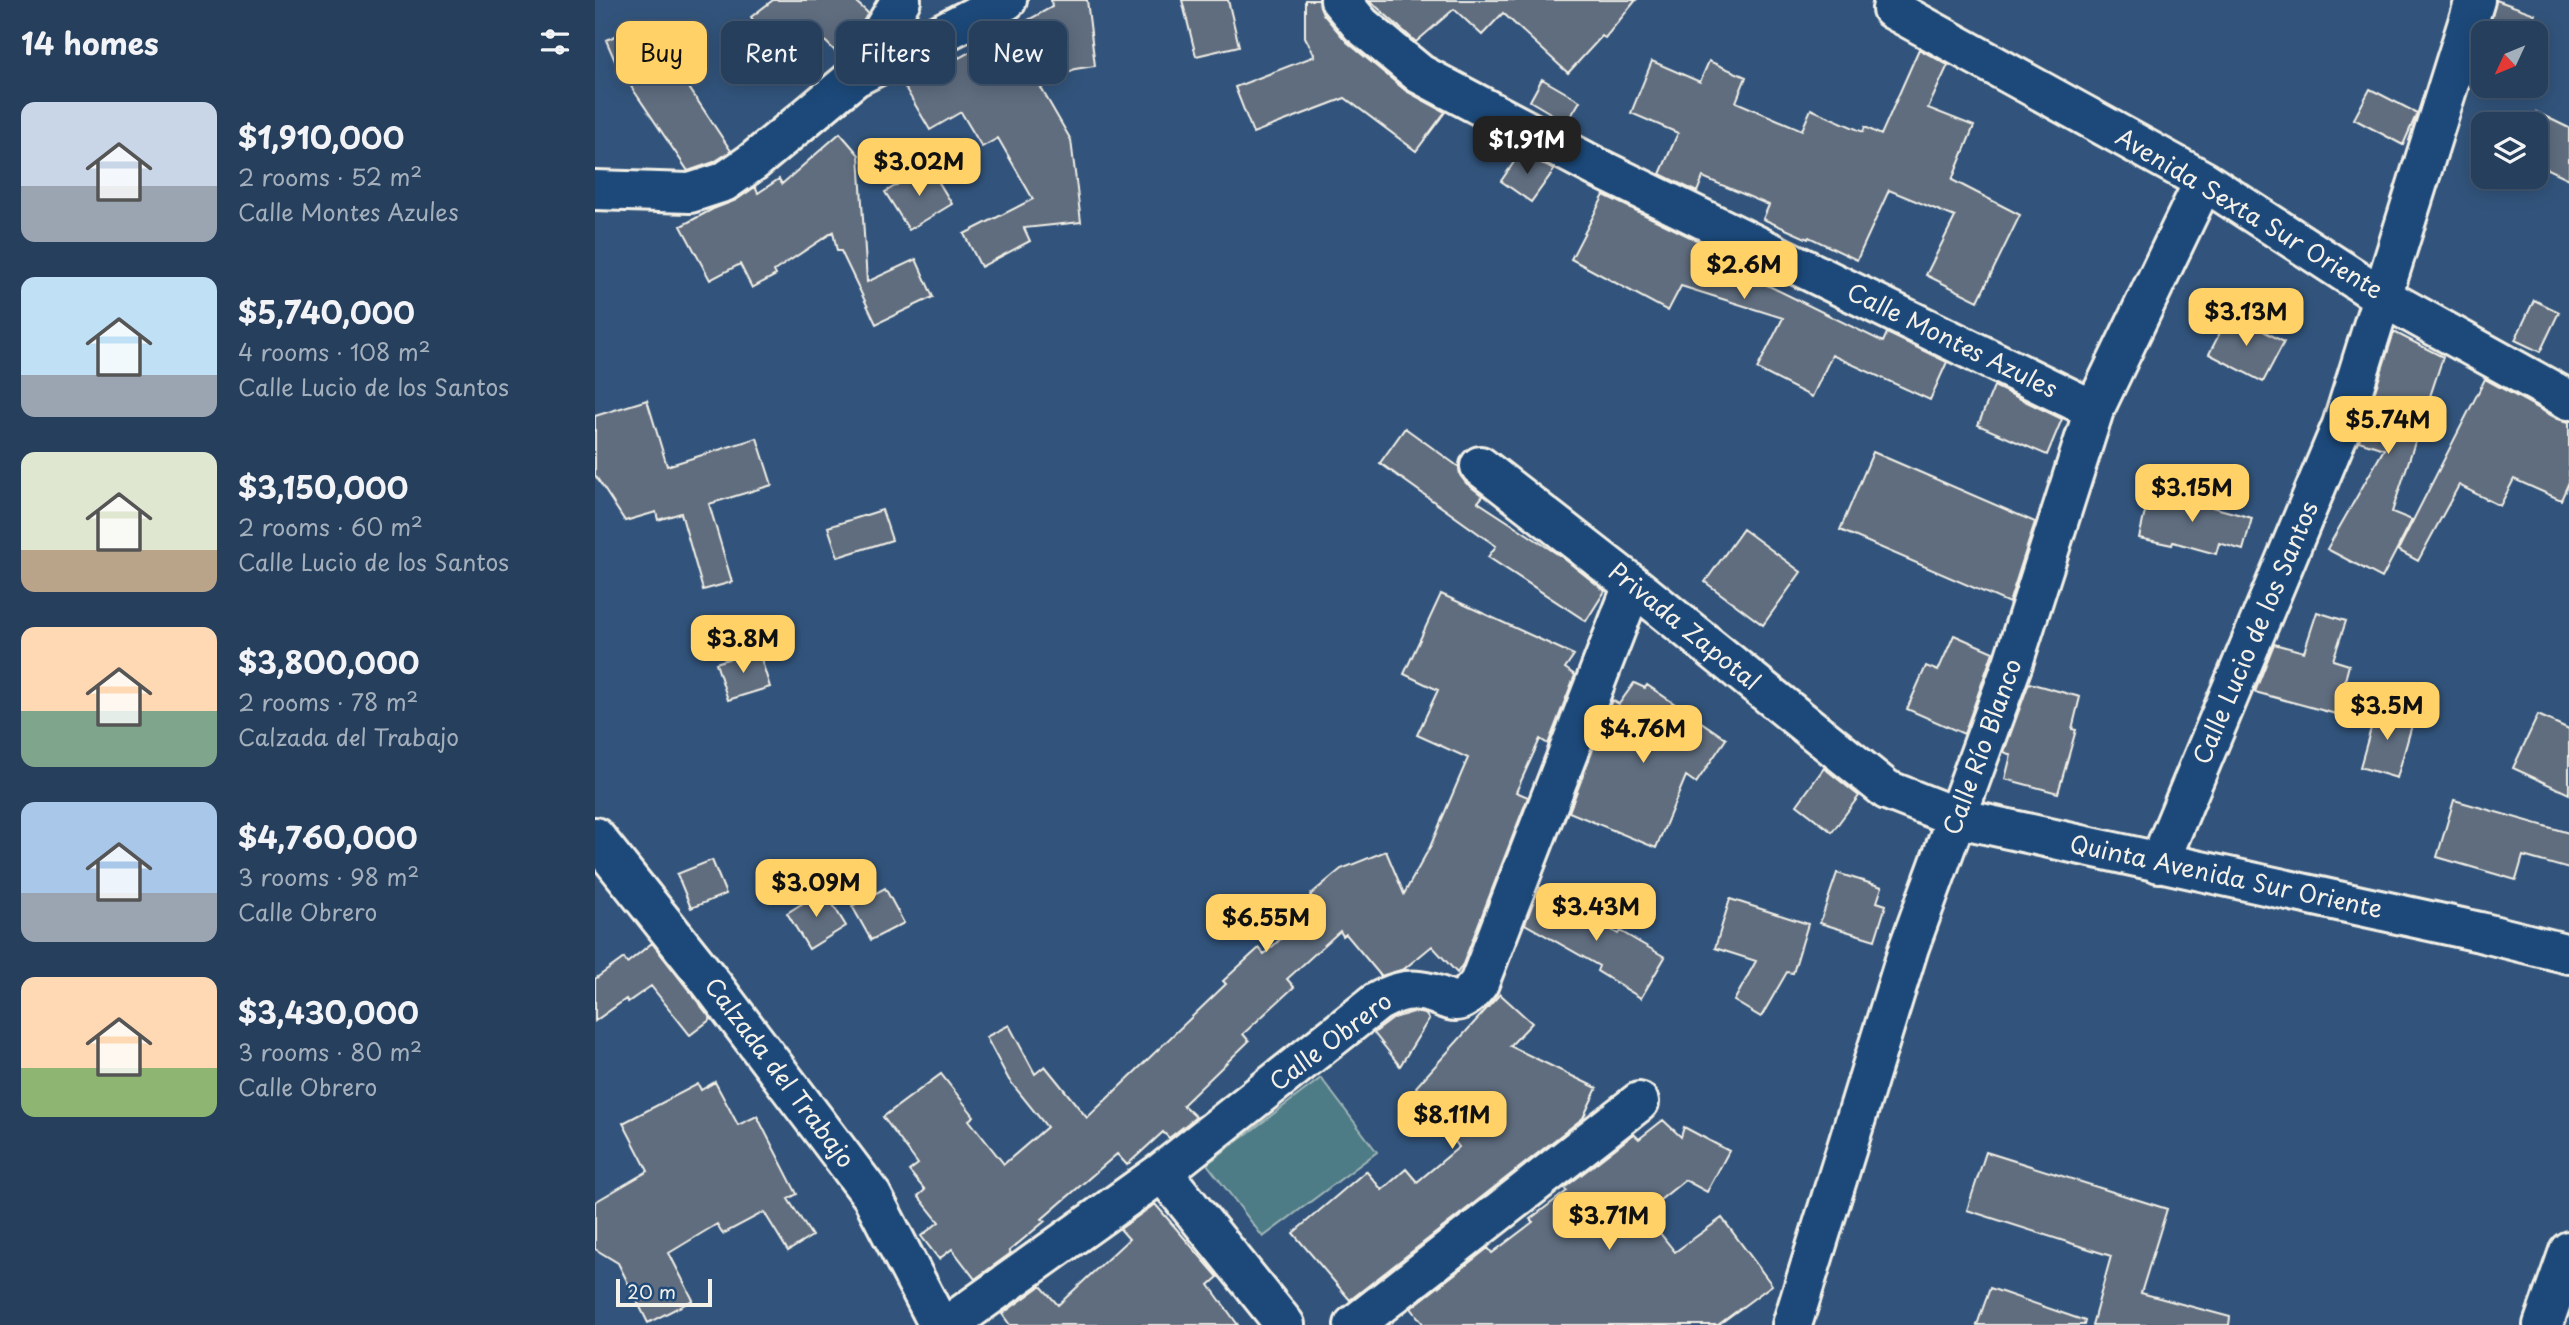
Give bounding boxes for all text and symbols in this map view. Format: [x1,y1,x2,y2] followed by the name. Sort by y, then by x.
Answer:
[21,20,159,65] text: 14 homes
[616,21,707,84] chip: Buy
[721,21,822,84] chip: Rent
[836,21,955,84] chip: Filters
[969,21,1067,84] chip: New
[2471,21,2548,98] north arrow
[2471,21,2548,189] map controls
[536,23,574,61] icon: filters
[2471,112,2548,189] button: layers
[238,114,404,159] text: $1,910,000
[1470,116,1584,176] pin: $1.91M
[2109,118,2391,307] street label: Avenida Sexta Sur Oriente
[1489,121,1565,156] text: $1.91M
[77,130,161,214] icon: home
[862,138,976,198] pin: $3.02M
[874,143,964,178] text: $3.02M
[238,159,422,194] text: 2 rooms · 52 m²
[238,194,459,229] text: Calle Montes Azules
[1695,242,1793,301] pin: $2.6M
[1707,246,1781,281] text: $2.6M
[1842,273,2064,406] street label: Calle Montes Azules
[2189,288,2303,348] pin: $3.13M
[238,289,415,334] text: $5,740,000
[2205,293,2287,328] text: $3.13M
[77,305,161,389] icon: home
[238,334,431,369] text: 4 rooms · 108 m²
[238,369,509,404] text: Calle Lucio de los Santos
[2331,396,2445,456] pin: $5.74M
[2346,401,2430,436] text: $5.74M
[238,464,409,509] text: $3,150,000
[2135,464,2249,524] pin: $3.15M
[2151,469,2233,504] text: $3.15M
[77,480,161,564] icon: home
[2182,495,2326,769] street label: Calle Lucio de los Santos
[238,509,423,544] text: 2 rooms · 60 m²
[238,544,509,579] text: Calle Lucio de los Santos
[1602,553,1769,698] street label: Privada Zapotal
[694,616,792,675] pin: $3.8M
[707,620,779,655] text: $3.8M
[238,639,420,684] text: $3,800,000
[1933,653,2030,839] street label: Calle Río Blanco
[77,655,161,739] icon: home
[2338,682,2436,742] pin: $3.5M
[238,684,418,719] text: 2 rooms · 78 m²
[2350,687,2424,722] text: $3.5M
[1586,706,1700,765] pin: $4.76M
[1600,710,1686,745] text: $4.76M
[238,719,459,754] text: Calzada del Trabajo
[238,814,418,859] text: $4,760,000
[2067,824,2386,926] street label: Quinta Avenida Sur Oriente
[77,830,161,914] icon: home
[238,859,419,894] text: 3 rooms · 98 m²
[759,860,873,919] pin: $3.09M
[771,864,861,899] text: $3.09M
[1539,884,1653,943] pin: $3.43M
[1552,888,1640,923] text: $3.43M
[238,894,377,929] text: Calle Obrero
[1209,894,1323,954] pin: $6.55M
[1222,899,1310,934] text: $6.55M
[697,969,864,1175] street label: Calzada del Trabajo
[1261,982,1399,1099] street label: Calle Obrero
[238,989,419,1034] text: $3,430,000
[77,1005,161,1089] icon: home
[238,1034,422,1069] text: 3 rooms · 80 m²
[238,1069,377,1104] text: Calle Obrero
[1395,1092,1509,1151] pin: $8.11M
[1414,1096,1490,1131] text: $8.11M
[1552,1192,1666,1252] pin: $3.71M
[1569,1197,1649,1232] text: $3.71M
[616,1276,712,1308] scale bar
[627,1277,676,1305] text: 20 m

